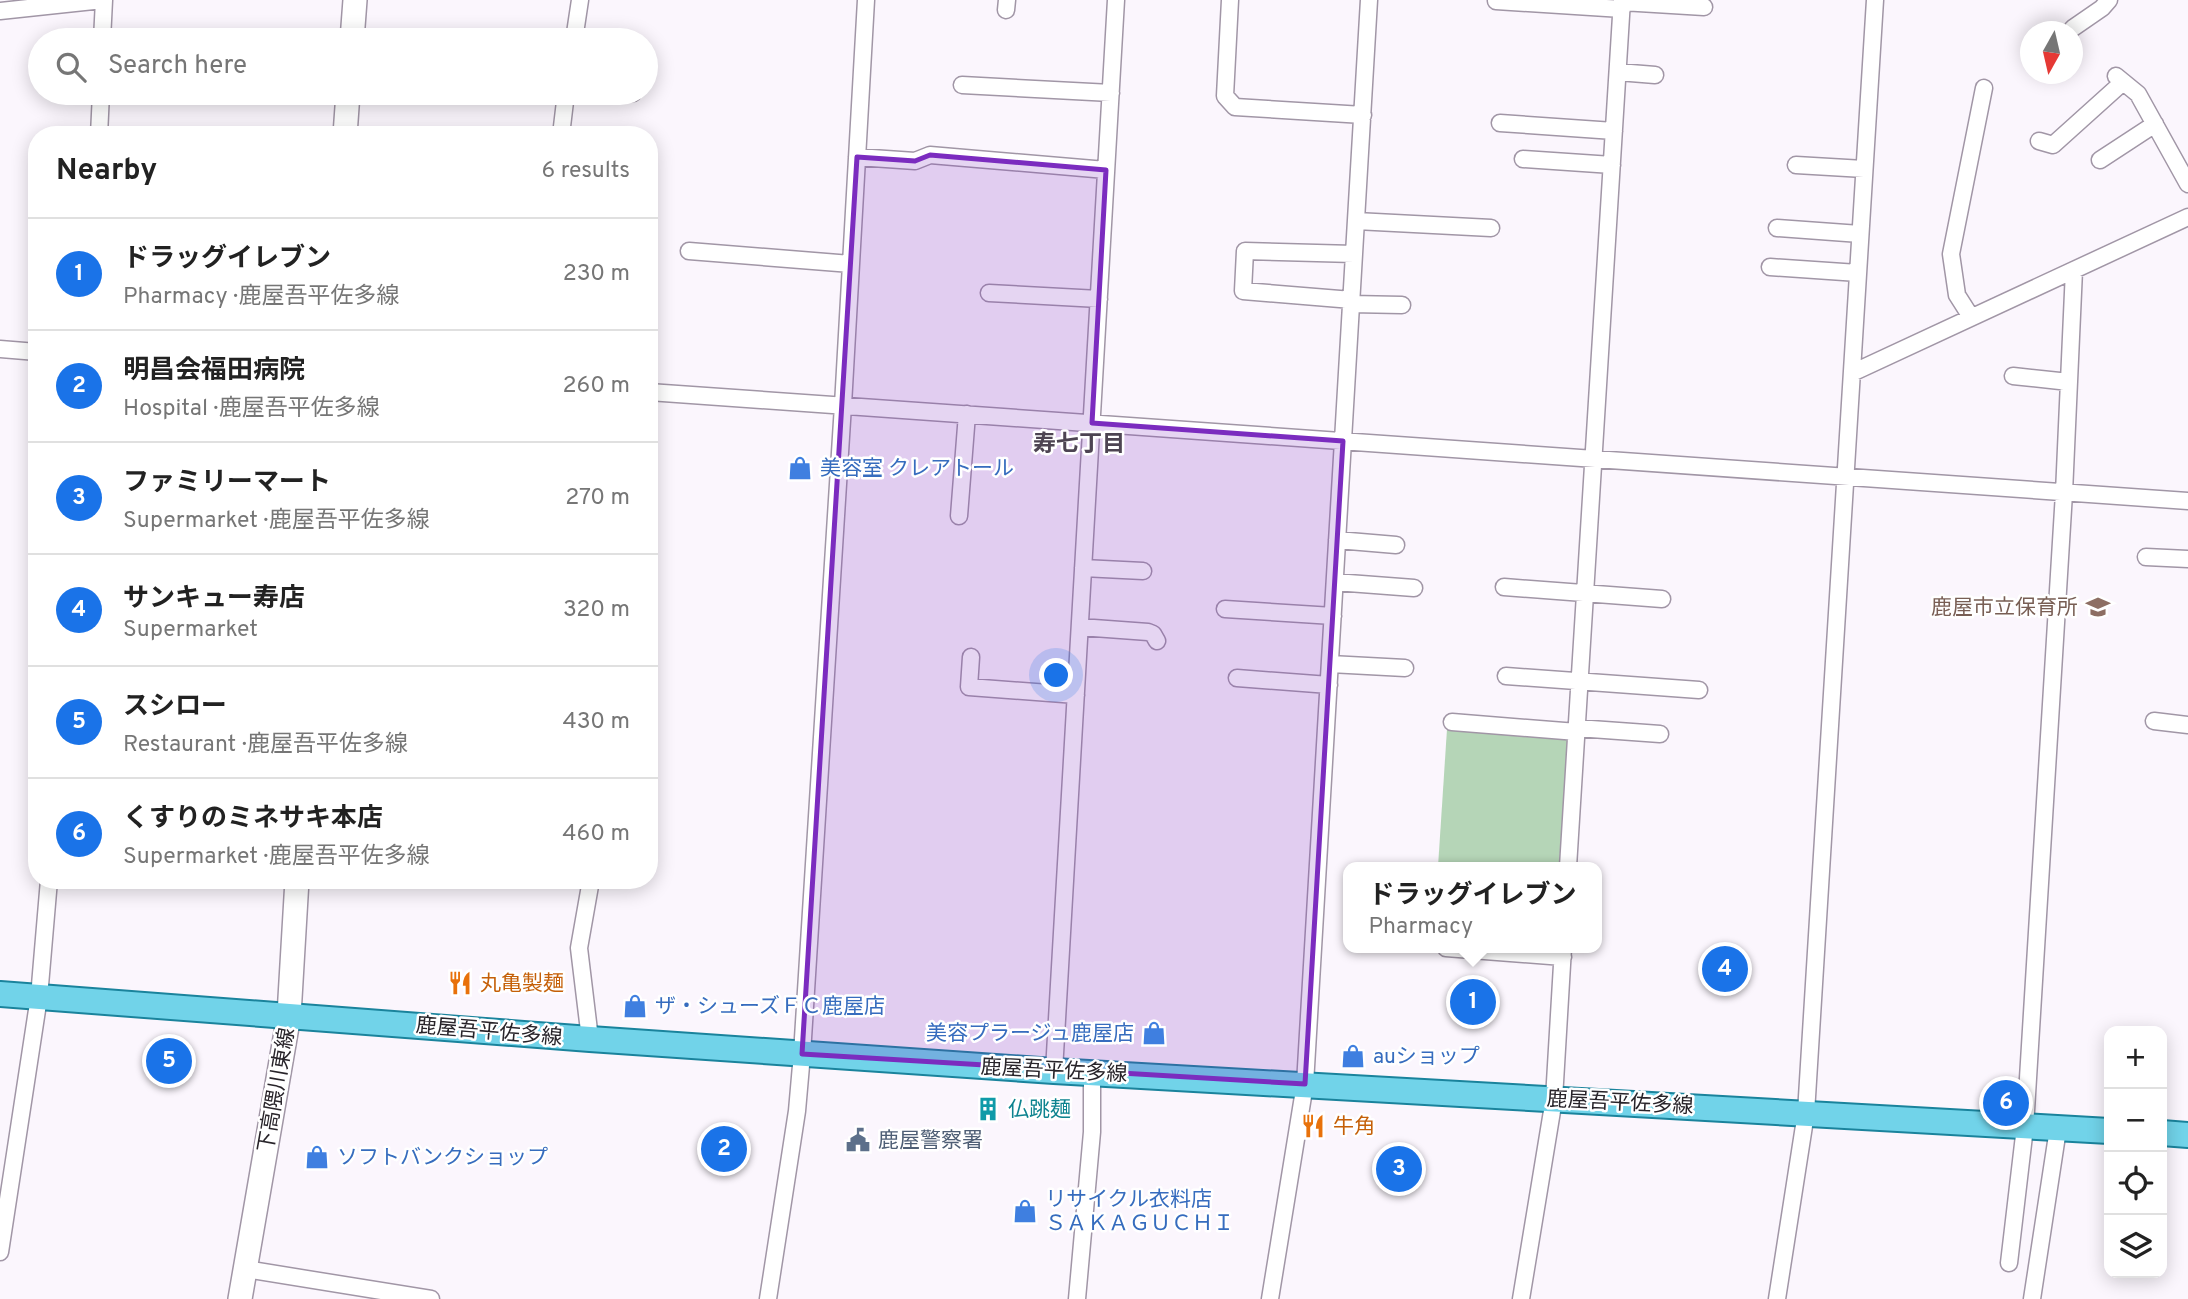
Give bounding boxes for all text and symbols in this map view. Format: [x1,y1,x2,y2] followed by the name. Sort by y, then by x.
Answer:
[2020,21,2083,84] north arrow
[28,28,658,105] search box
[52,48,90,86] icon: search
[108,50,247,83] text: Search here
[56,153,157,190] text: Nearby
[542,157,630,186] text: 6 results
[123,243,331,276] text: ドラッグイレブン
[74,260,84,289] text: 1
[563,260,630,289] text: 230 m
[123,283,399,312] text: Pharmacy · 鹿屋吾平佐多線
[123,355,305,388] text: 明昌会福田病院
[72,372,86,401] text: 2
[563,372,630,401] text: 260 m
[123,395,380,424] text: Hospital · 鹿屋吾平佐多線
[1033,431,1125,460] district label: 寿七丁目
[786,454,814,482] shop icon: 美容室 クレアトール
[820,456,1014,483] place label: 美容室 クレアトール
[123,467,331,500] text: ファミリーマート
[72,484,86,513] text: 3
[565,484,630,513] text: 270 m
[123,507,430,536] text: Supermarket · 鹿屋吾平佐多線
[123,583,305,616] text: サンキュー寿店
[2084,593,2112,621] school or university icon: 鹿屋市立保育所
[1931,595,2078,622] place label: 鹿屋市立保育所
[72,596,86,625] text: 4
[563,596,630,625] text: 320 m
[123,616,258,645] text: Supermarket
[1039,658,1073,692] your location
[123,691,227,724] text: スシロー
[72,708,86,737] text: 5
[562,708,630,737] text: 430 m
[123,731,408,760] text: Restaurant · 鹿屋吾平佐多線
[123,803,383,836] text: くすりのミネサキ本店
[72,820,86,849] text: 6
[562,820,630,849] text: 460 m
[123,843,430,872] text: Supermarket · 鹿屋吾平佐多線
[1343,862,1602,953] popup
[1368,880,1577,913] text: ドラッグイレブン
[1368,913,1473,942] text: Pharmacy
[1702,943,1748,995] pin: 4
[446,969,474,997] restaurant icon: 丸亀製麺
[480,971,564,998] place label: 丸亀製麺
[1450,976,1496,1028] pin: 1
[621,992,649,1020] shop icon: ザ・シューズＦＣ鹿屋店
[655,994,885,1021] place label: ザ・シューズＦＣ鹿屋店
[414,1013,563,1052] street label: 鹿屋吾平佐多線
[1140,1019,1168,1047] shop icon: 美容プラージュ鹿屋店
[926,1021,1134,1048] place label: 美容プラージュ鹿屋店
[253,1026,302,1155] street label: 下高隈川東線
[2104,1026,2167,1278] map controls
[2104,1026,2167,1089] button: +
[146,1035,192,1087] pin: 5
[1339,1042,1367,1070] shop icon: auショップ
[1373,1044,1480,1071] place label: auショップ
[980,1054,1128,1089] street label: 鹿屋吾平佐多線
[1983,1077,2029,1129] pin: 6
[1546,1086,1694,1121] street label: 鹿屋吾平佐多線
[2104,1089,2167,1152] button: −
[974,1095,1002,1123] building icon: 仏跳麺
[1008,1097,1071,1124] place label: 仏跳麺
[1299,1112,1327,1140] restaurant icon: 牛角
[1333,1114,1375,1141] place label: 牛角
[701,1123,747,1175] pin: 2
[844,1126,872,1154] public building icon: 鹿屋警察署
[878,1128,983,1155] place label: 鹿屋警察署
[303,1143,331,1171] shop icon: ソフトバンクショップ
[1376,1143,1422,1195] pin: 3
[337,1145,548,1172] place label: ソフトバンクショップ
[2104,1152,2167,1215] button: locate
[1045,1187,1234,1238] place label: リサイクル衣料店 ＳＡＫＡＧＵＣＨＩ
[1011,1197,1039,1225] shop icon: リサイクル衣料店 ＳＡＫＡＧＵＣＨＩ
[2104,1215,2167,1278] button: layers

